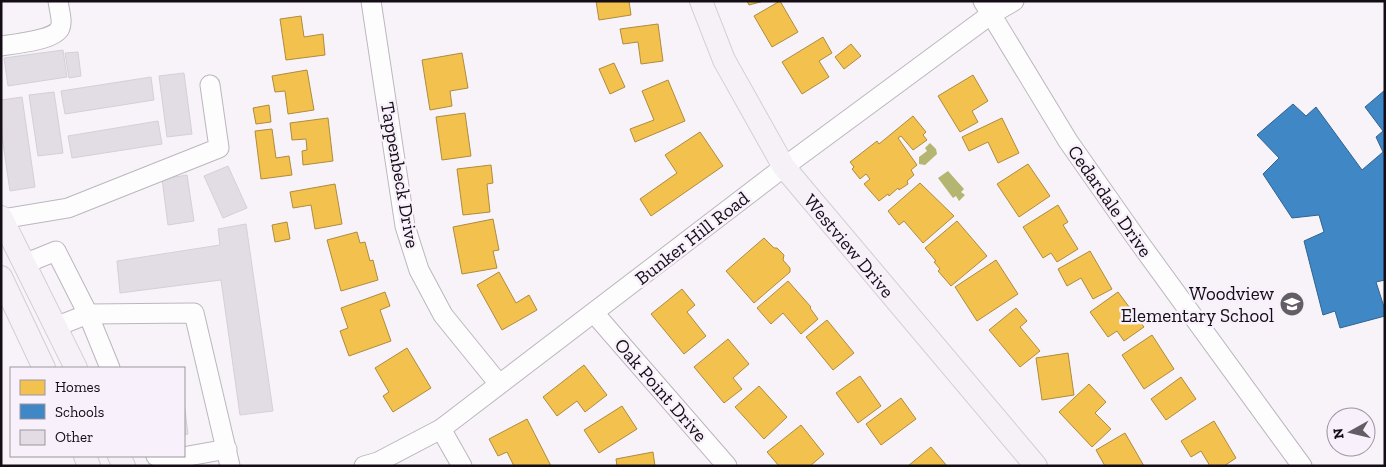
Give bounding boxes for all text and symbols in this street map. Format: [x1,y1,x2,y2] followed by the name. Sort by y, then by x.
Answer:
[376,100,424,250] street label: Tappenbeck Drive
[1063,141,1157,261] street label: Cedardale Drive
[630,186,754,290] street label: Bunker Hill Road
[799,190,899,302] street label: Westview Drive
[1121,282,1274,327] place label: Woodview Elementary School
[1279,291,1305,317] school or university icon: Woodview Elementary School
[610,334,712,447] street label: Oak Point Drive
[10,367,185,457] legend
[55,378,100,396] text: Homes
[55,403,104,421] text: Schools
[1326,407,1376,457] north arrow
[1329,427,1348,440] text: N
[55,428,93,446] text: Other

